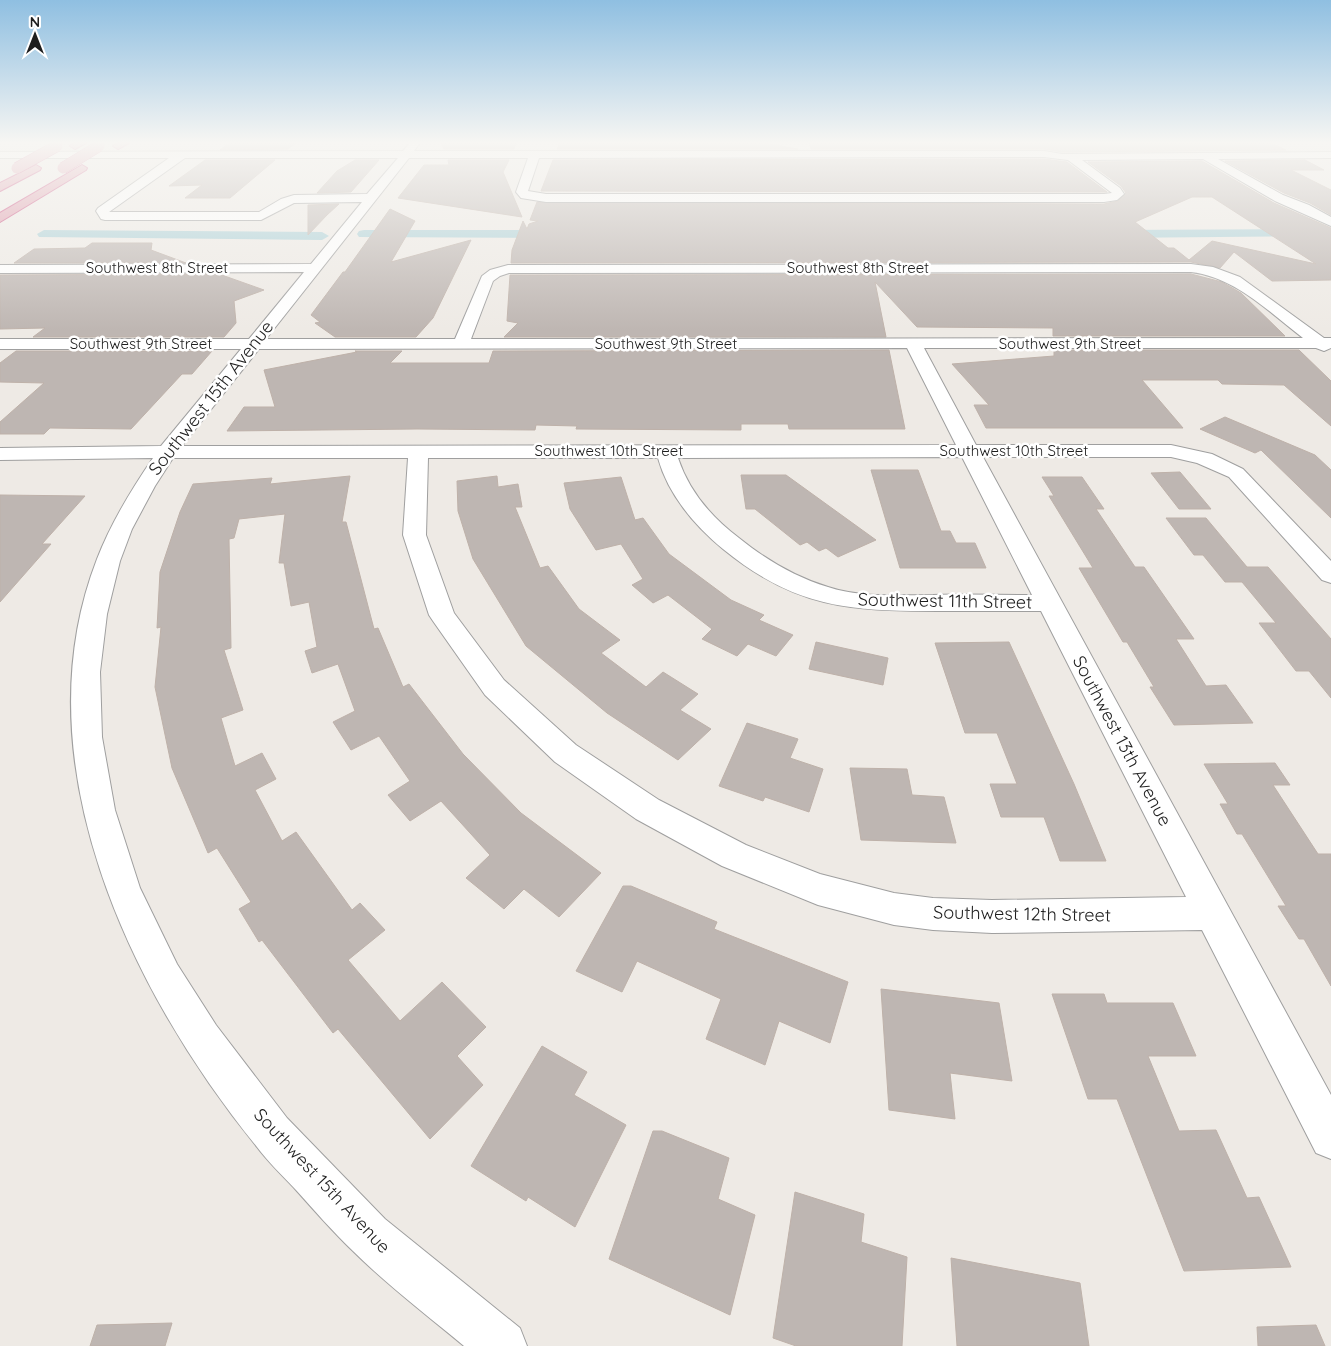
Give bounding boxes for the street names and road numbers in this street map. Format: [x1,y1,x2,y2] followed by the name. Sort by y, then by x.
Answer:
[86,258,228,277] street label: Southwest 8th Street
[787,258,929,277] street label: Southwest 8th Street
[143,316,278,480] street label: Southwest 15th Avenue
[70,334,212,353] street label: Southwest 9th Street
[595,334,737,353] street label: Southwest 9th Street
[999,334,1141,353] street label: Southwest 9th Street
[535,441,683,460] street label: Southwest 10th Street
[940,441,1088,460] street label: Southwest 10th Street
[858,587,1032,614] street label: Southwest 11th Street
[1068,652,1177,830] street label: Southwest 13th Avenue
[933,900,1111,927] street label: Southwest 12th Street
[249,1103,396,1258] street label: Southwest 15th Avenue

